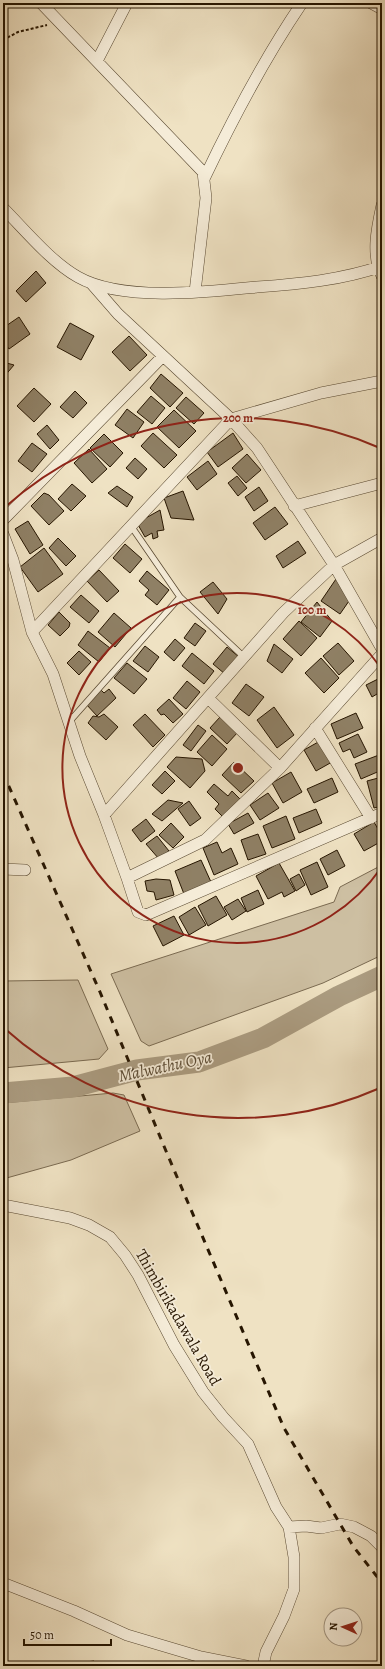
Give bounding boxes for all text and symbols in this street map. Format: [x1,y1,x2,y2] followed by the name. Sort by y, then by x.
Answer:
[223,410,253,426] text: 200 m
[298,602,326,618] text: 100 m
[231,761,245,775] centre of rings
[116,1045,214,1088] water label: Malwathu Oya
[130,1245,226,1390] street label: Thimbirikadawala Road
[323,1607,363,1647] north arrow
[24,1621,111,1647] scale bar
[326,1622,341,1631] text: N
[30,1627,54,1643] text: 50 m

